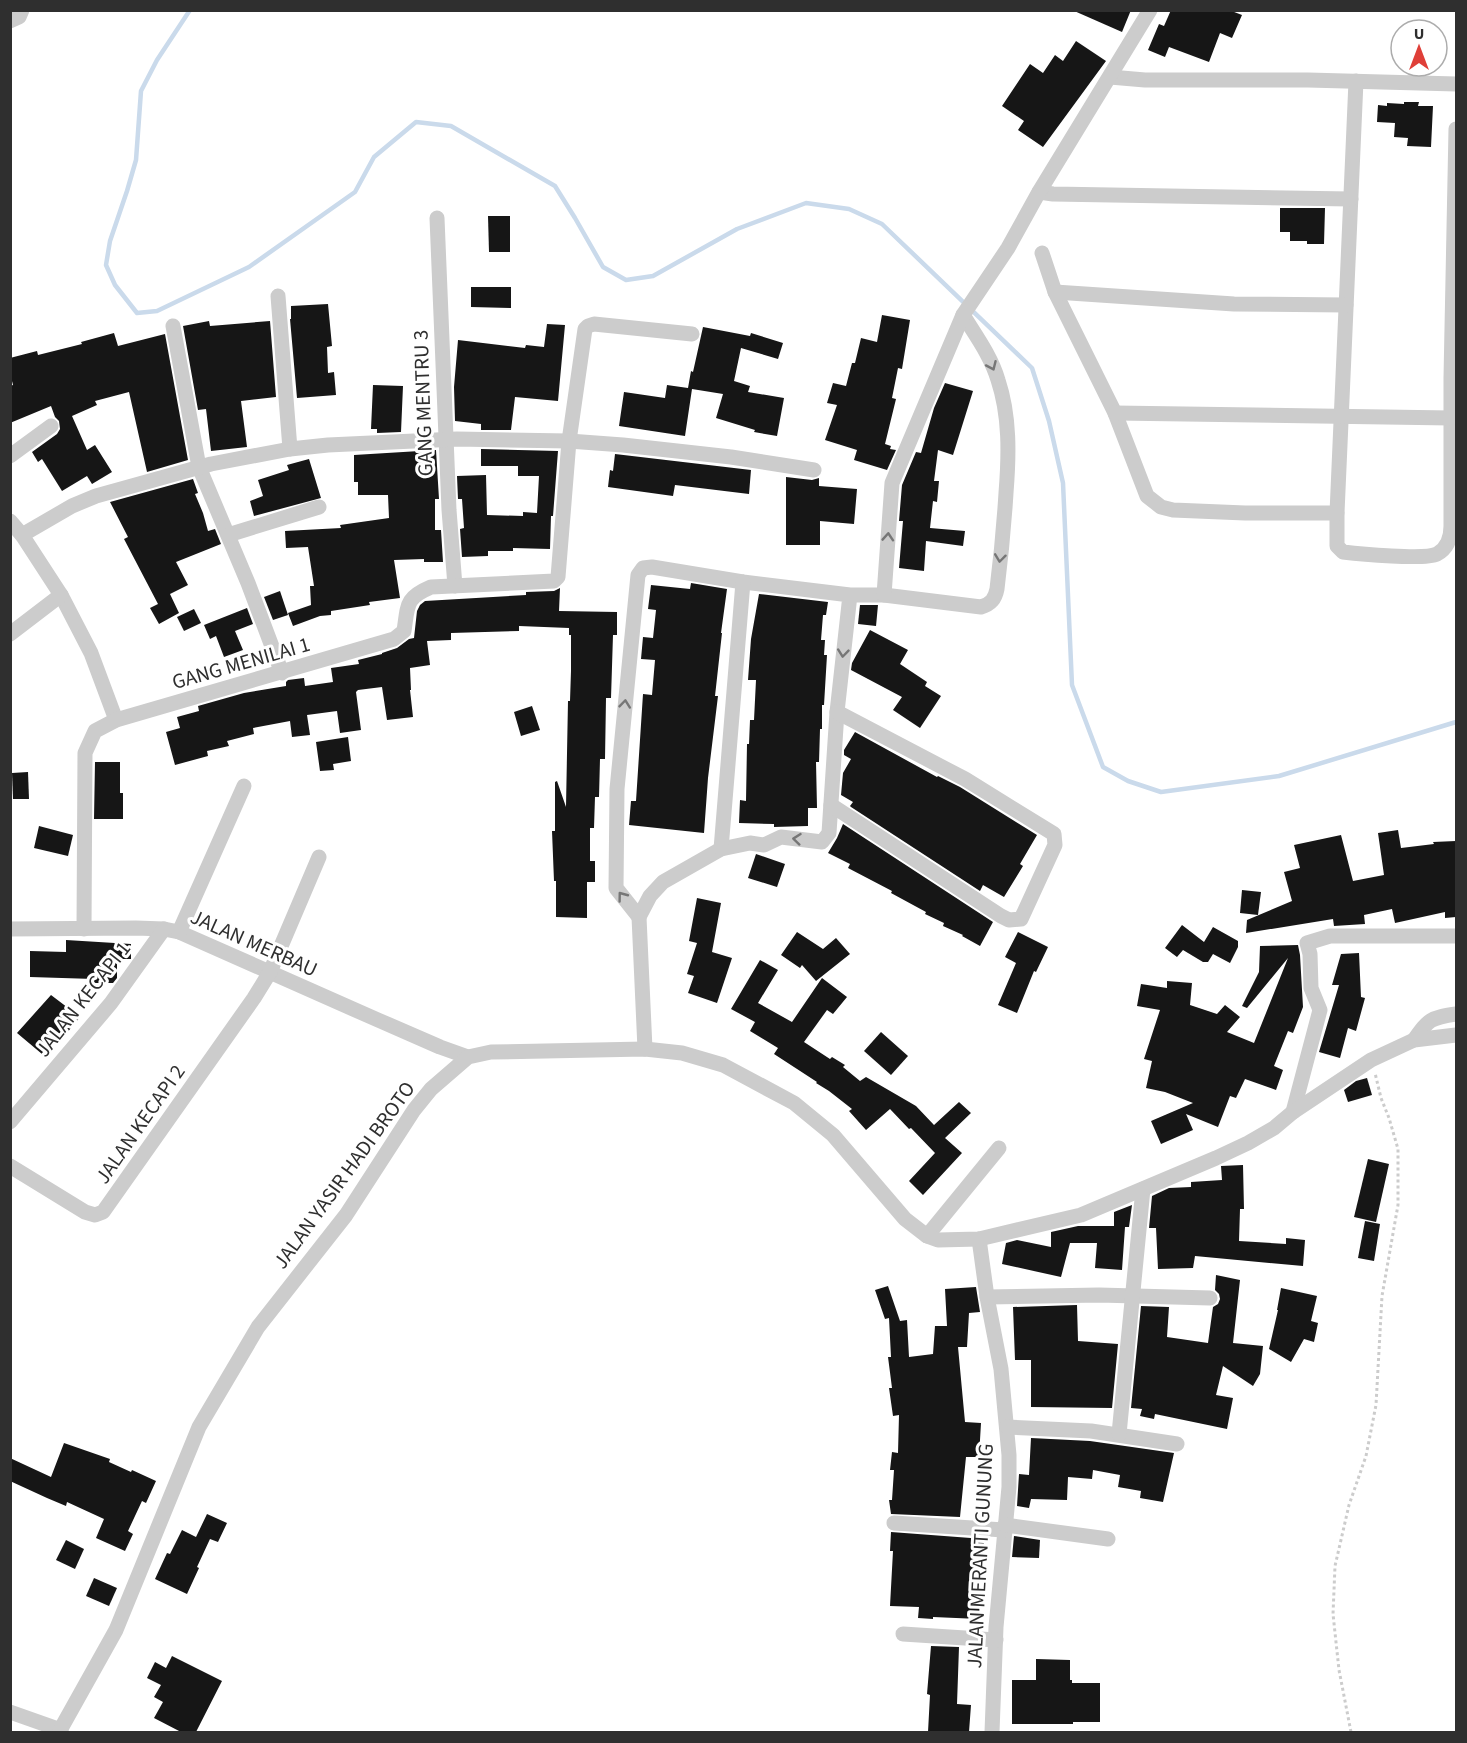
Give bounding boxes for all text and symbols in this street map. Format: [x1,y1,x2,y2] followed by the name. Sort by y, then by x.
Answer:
[1389,18,1449,78] north arrow
[1414,23,1424,45] text: U
[405,329,441,477] street label: GANG MENTRU 3
[985,360,997,371] one-way arrow
[881,532,894,541] one-way arrow
[995,554,1007,563] one-way arrow
[168,629,314,697] street label: GANG MENILAI 1
[837,649,850,658] one-way arrow
[618,699,631,708] one-way arrow
[793,833,802,846] one-way arrow
[619,892,630,903] one-way arrow
[186,902,322,984] street label: JALAN MERBAU
[28,935,138,1063] street label: JALAN KECAPI 1
[88,1058,192,1190] street label: JALAN KECAPI 2
[266,1075,422,1275] street label: JALAN YASIR HADI BROTO
[959,1443,1001,1669] street label: JALAN MERANTI GUNUNG

